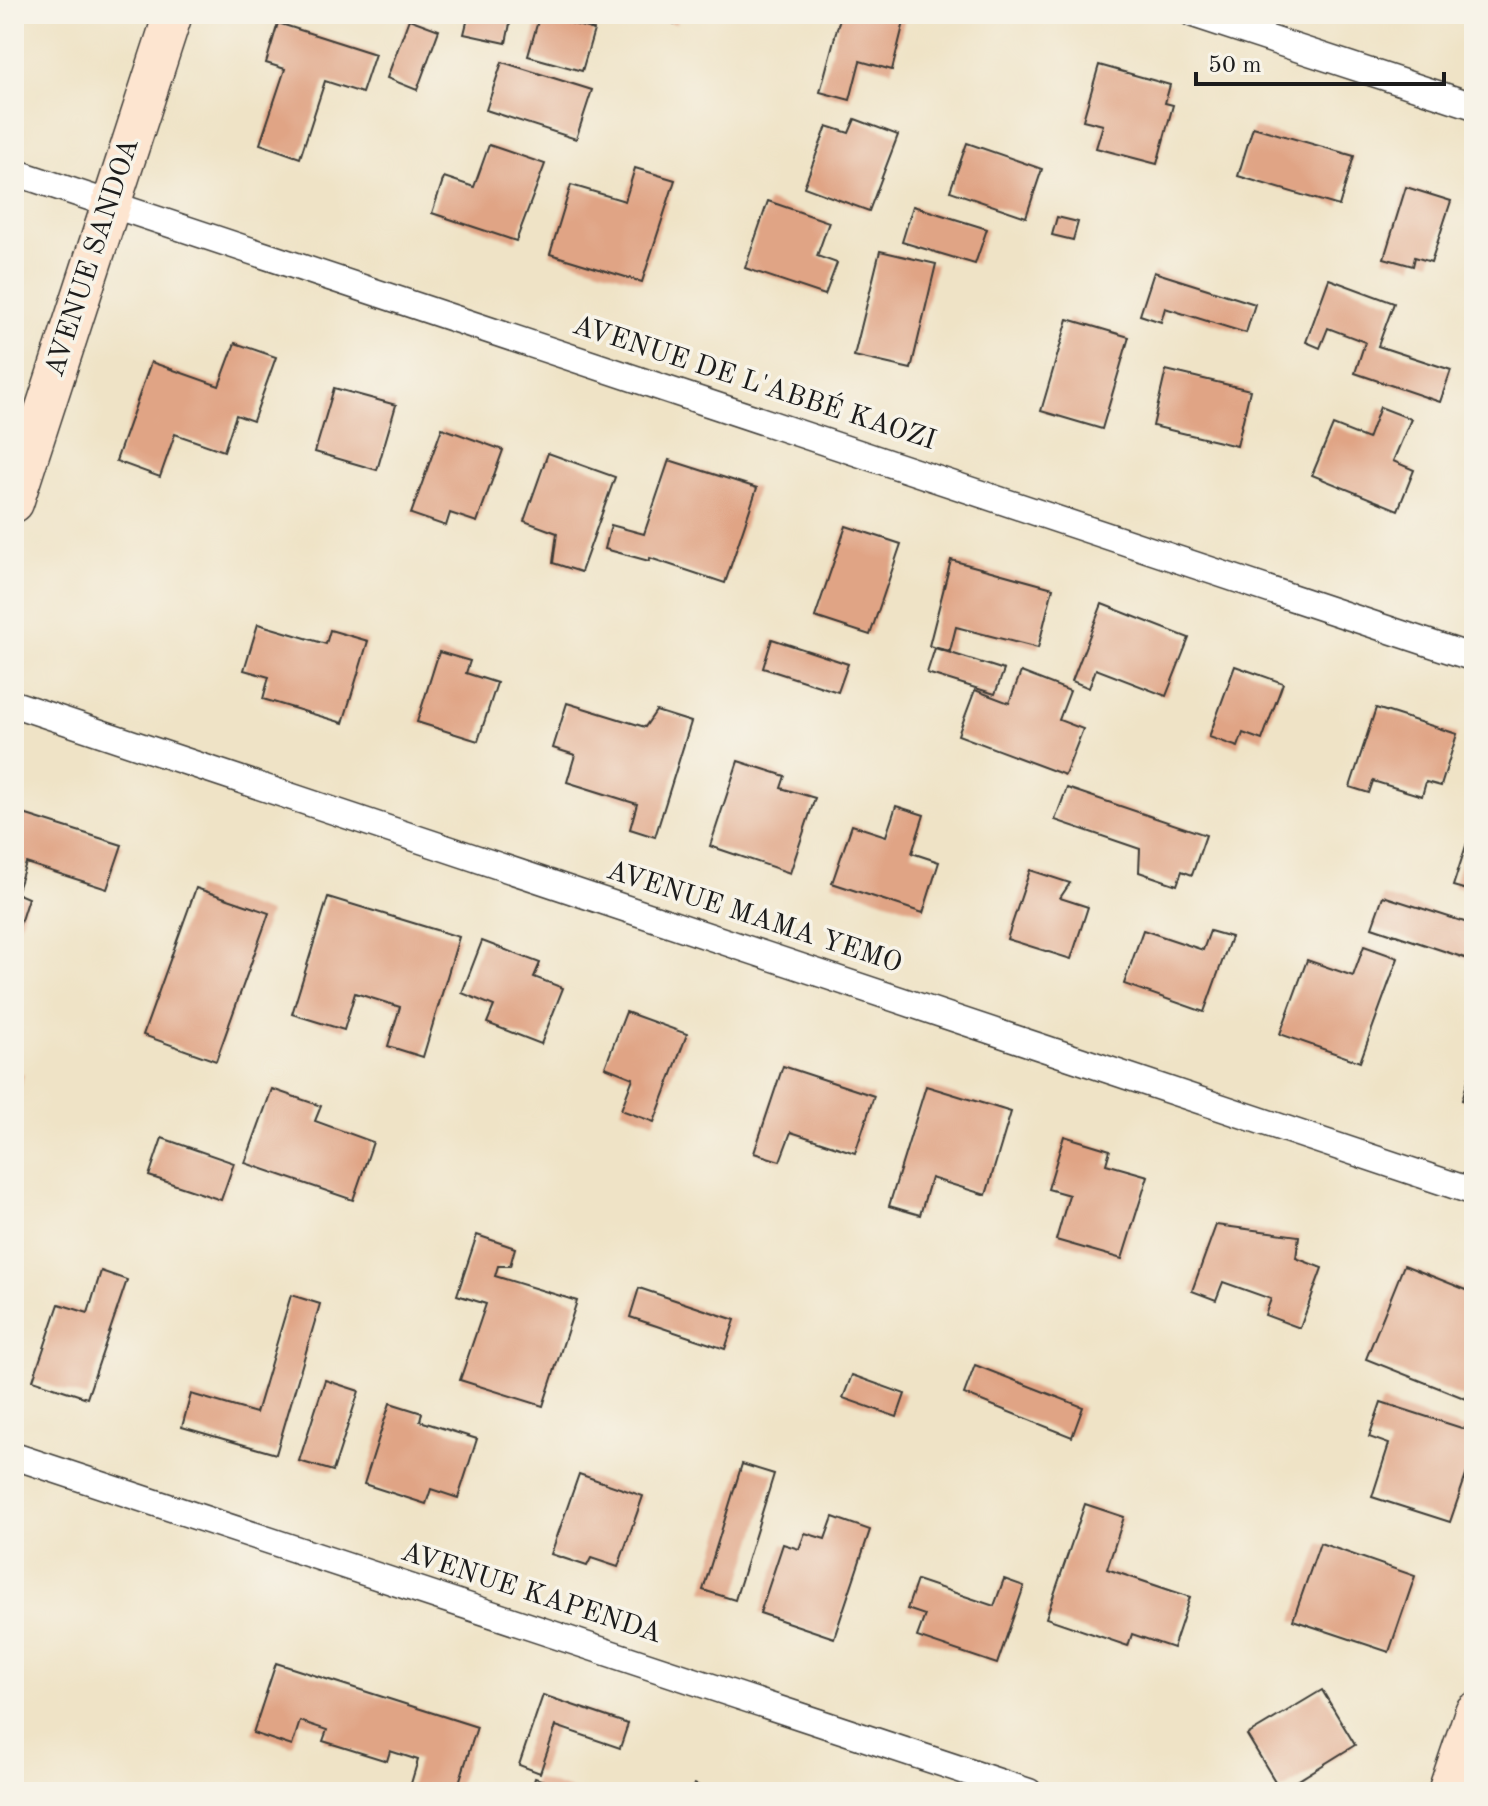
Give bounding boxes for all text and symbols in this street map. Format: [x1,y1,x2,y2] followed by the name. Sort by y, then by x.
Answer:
[1196,36,1444,86] scale bar
[1208,54,1262,78] text: 50 m
[41,135,145,381] street label: AVENUE SANDOA
[569,307,941,456] street label: AVENUE DE L'ABBÉ KAOZI
[603,857,905,979] street label: AVENUE MAMA YEMO
[397,1539,665,1649] street label: AVENUE KAPENDA

